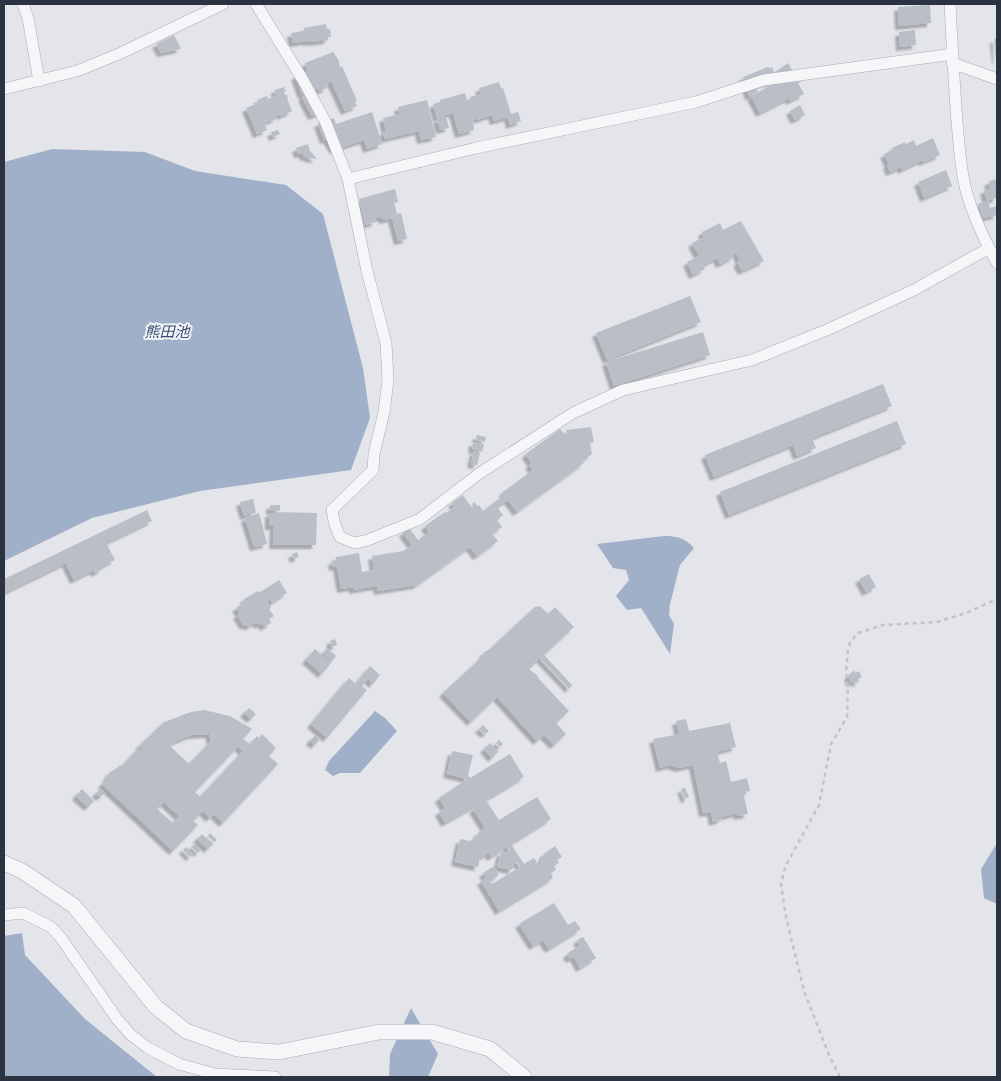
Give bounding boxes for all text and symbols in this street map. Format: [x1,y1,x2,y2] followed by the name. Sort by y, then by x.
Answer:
[144,323,191,340] water label: 熊田池

